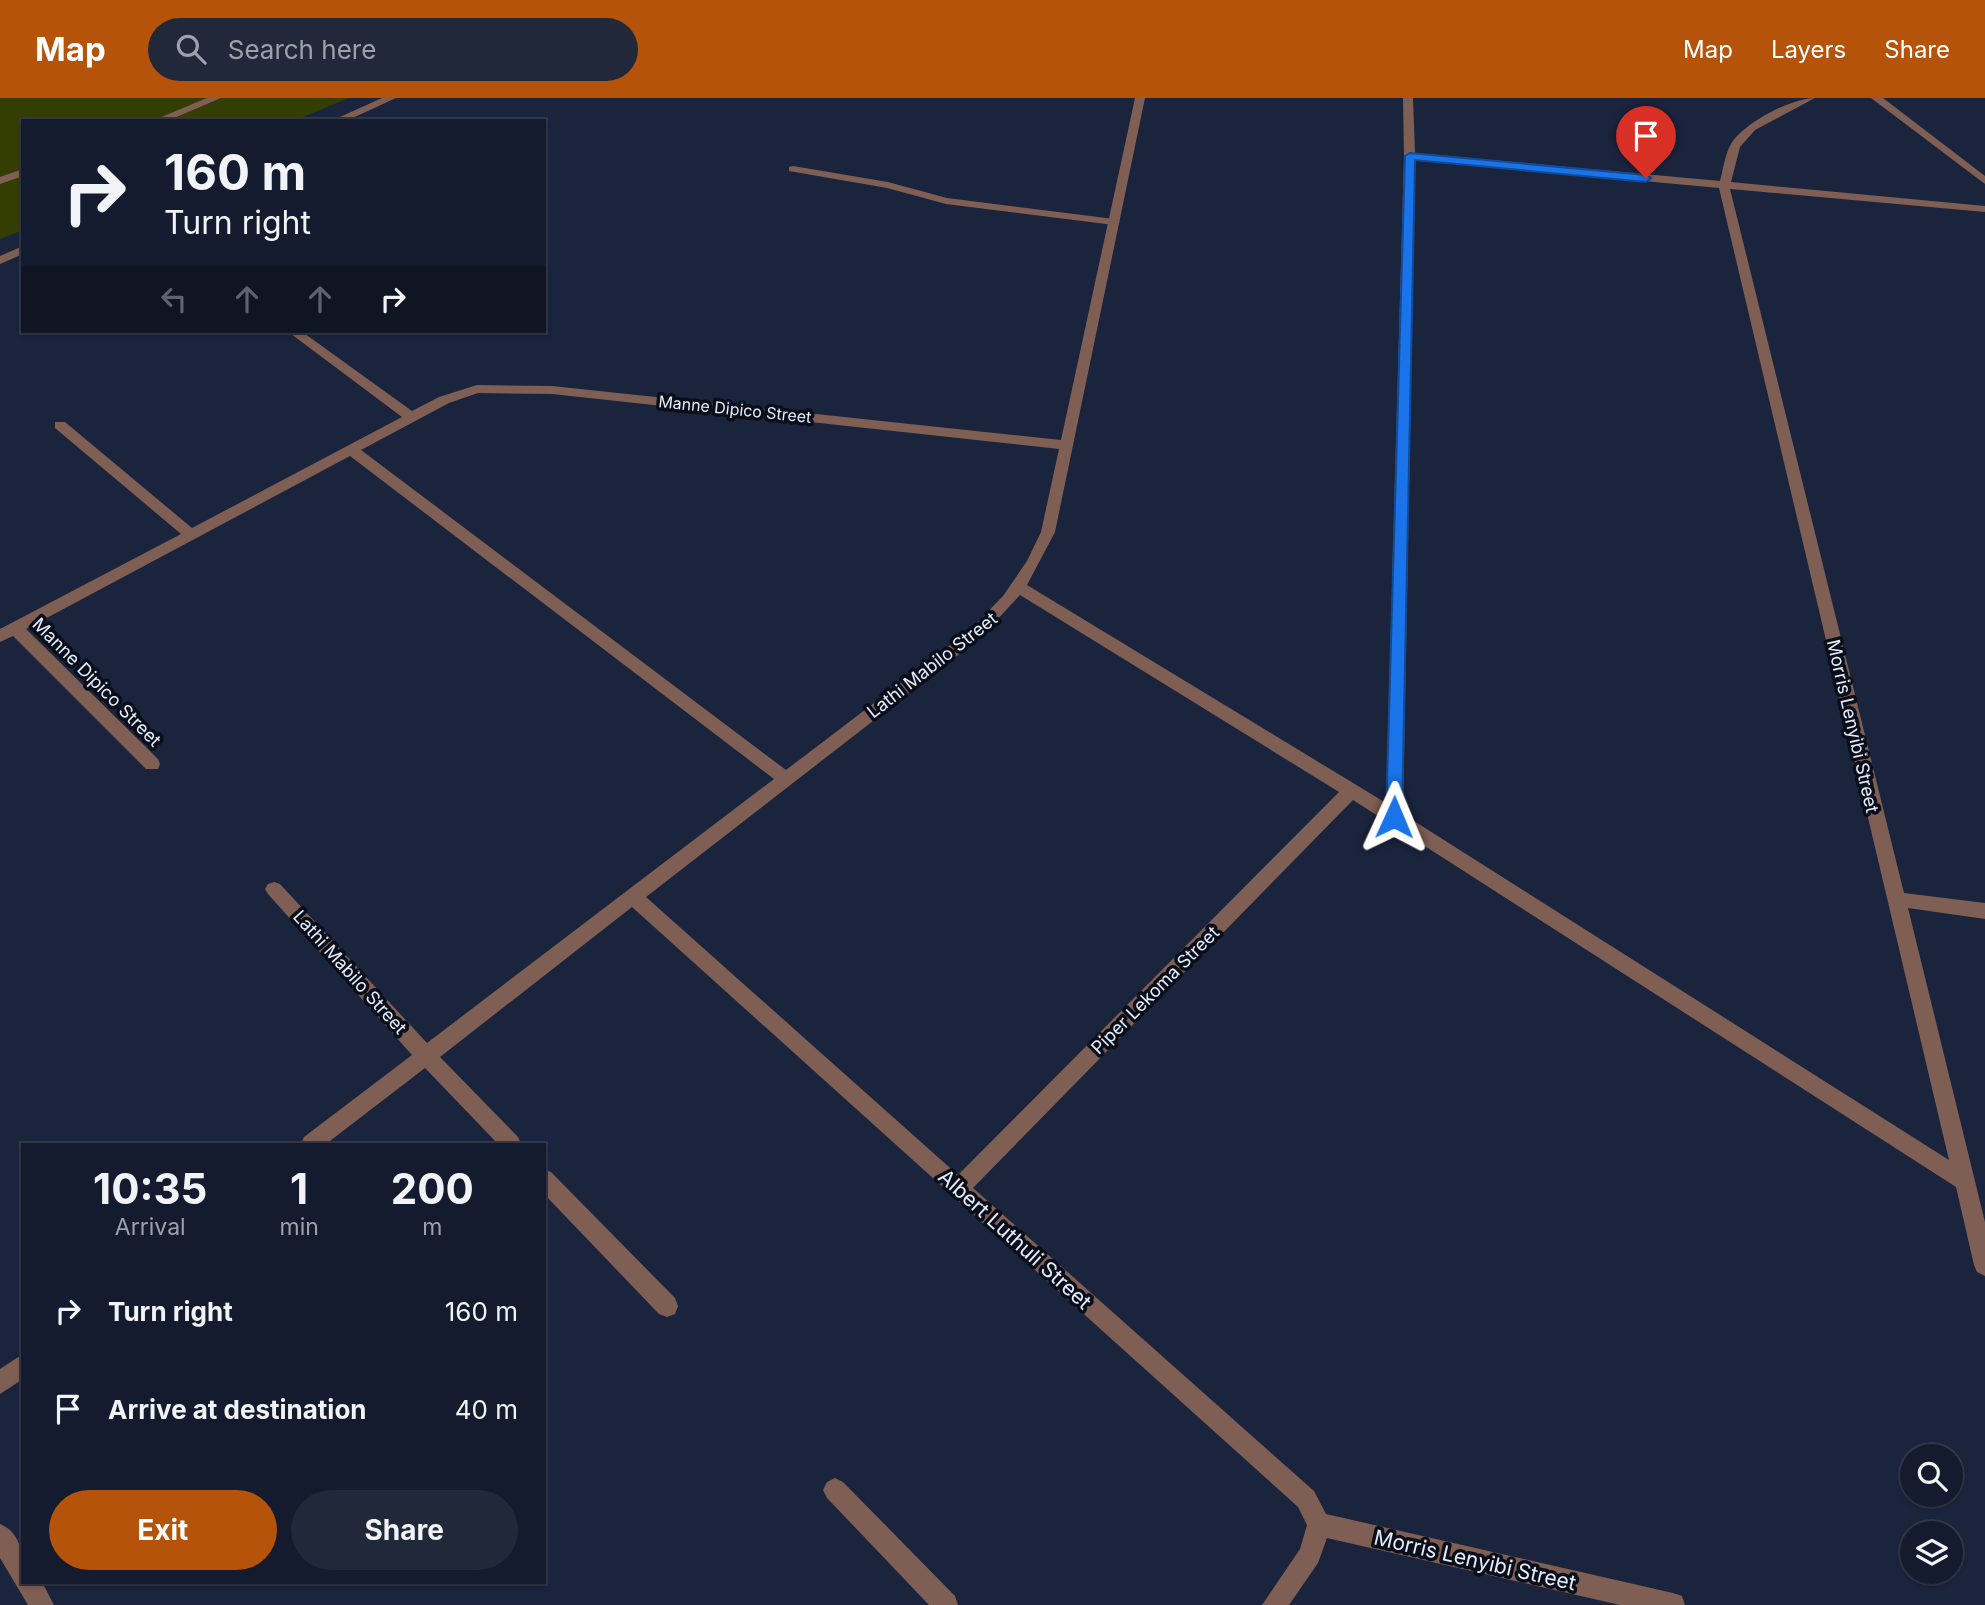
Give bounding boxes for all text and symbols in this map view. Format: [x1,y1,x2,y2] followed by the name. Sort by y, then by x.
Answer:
[148,18,638,81] search box
[35,29,106,69] text: Map
[172,30,210,68] icon: search
[228,34,376,65] text: Search here
[1683,35,1733,64] text: Map
[1771,35,1846,64] text: Layers
[1884,35,1950,64] text: Share
[1616,106,1676,178] pin
[1627,117,1665,155] icon: arrive
[164,143,306,202] text: 160 m
[49,147,140,238] icon: right
[164,203,311,242] text: Turn right
[155,280,193,318] icon: left
[228,280,266,318] icon: ahead
[301,280,339,318] icon: ahead
[374,280,412,318] icon: right
[658,391,812,427] street label: Manne Dipico Street
[863,608,1001,722] street label: Lathi Mabilo Street
[28,613,166,751] street label: Manne Dipico Street
[1823,637,1883,815] street label: Morris Lenyibi Street
[1357,780,1431,854] position arrow
[289,906,411,1038] street label: Lathi Mabilo Street
[1087,922,1223,1058] street label: Piper Lekoma Street
[93,1163,207,1214] text: 10:35
[290,1163,308,1214] text: 1
[391,1163,474,1214] text: 200
[933,1164,1097,1314] street label: Albert Luthuli Street
[115,1213,186,1241] text: Arrival
[279,1213,319,1241] text: min
[422,1213,442,1241] text: m
[49,1292,87,1330] icon: right
[108,1296,233,1327] text: Turn right
[445,1296,518,1327] text: 160 m
[49,1390,87,1428] icon: arrive
[108,1394,367,1425] text: Arrive at destination
[455,1394,518,1425] text: 40 m
[1900,1444,1963,1584] map controls
[1900,1444,1963,1507] button: search
[49,1490,277,1570] button: Exit
[291,1490,518,1570] button: Share
[1900,1521,1963,1584] button: layers
[1372,1525,1578,1595] street label: Morris Lenyibi Street

